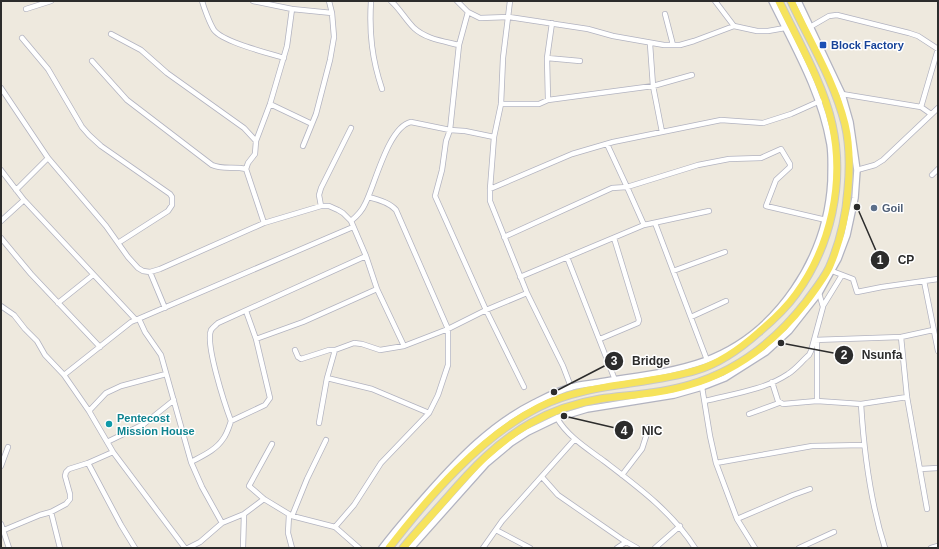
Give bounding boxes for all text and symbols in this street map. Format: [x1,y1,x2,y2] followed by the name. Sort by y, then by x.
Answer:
[831,39,905,51] place label: Block Factory
[818,40,828,50] marker: Block Factory
[882,202,903,214] place label: Goil
[869,203,879,213] marker: Goil
[870,248,923,272] callout: CP
[877,253,884,267] text: 1
[898,253,914,267] text: CP
[834,343,911,367] callout: Nsunfa
[841,348,848,362] text: 2
[862,348,903,362] text: Nsunfa
[604,349,678,373] callout: Bridge
[611,354,618,368] text: 3
[632,354,670,368] text: Bridge
[117,412,195,437] place label: Pentecost Mission House
[614,418,670,442] callout: NIC
[104,419,114,429] marker: Pentecost Mission House
[621,424,628,438] text: 4
[642,424,663,438] text: NIC

